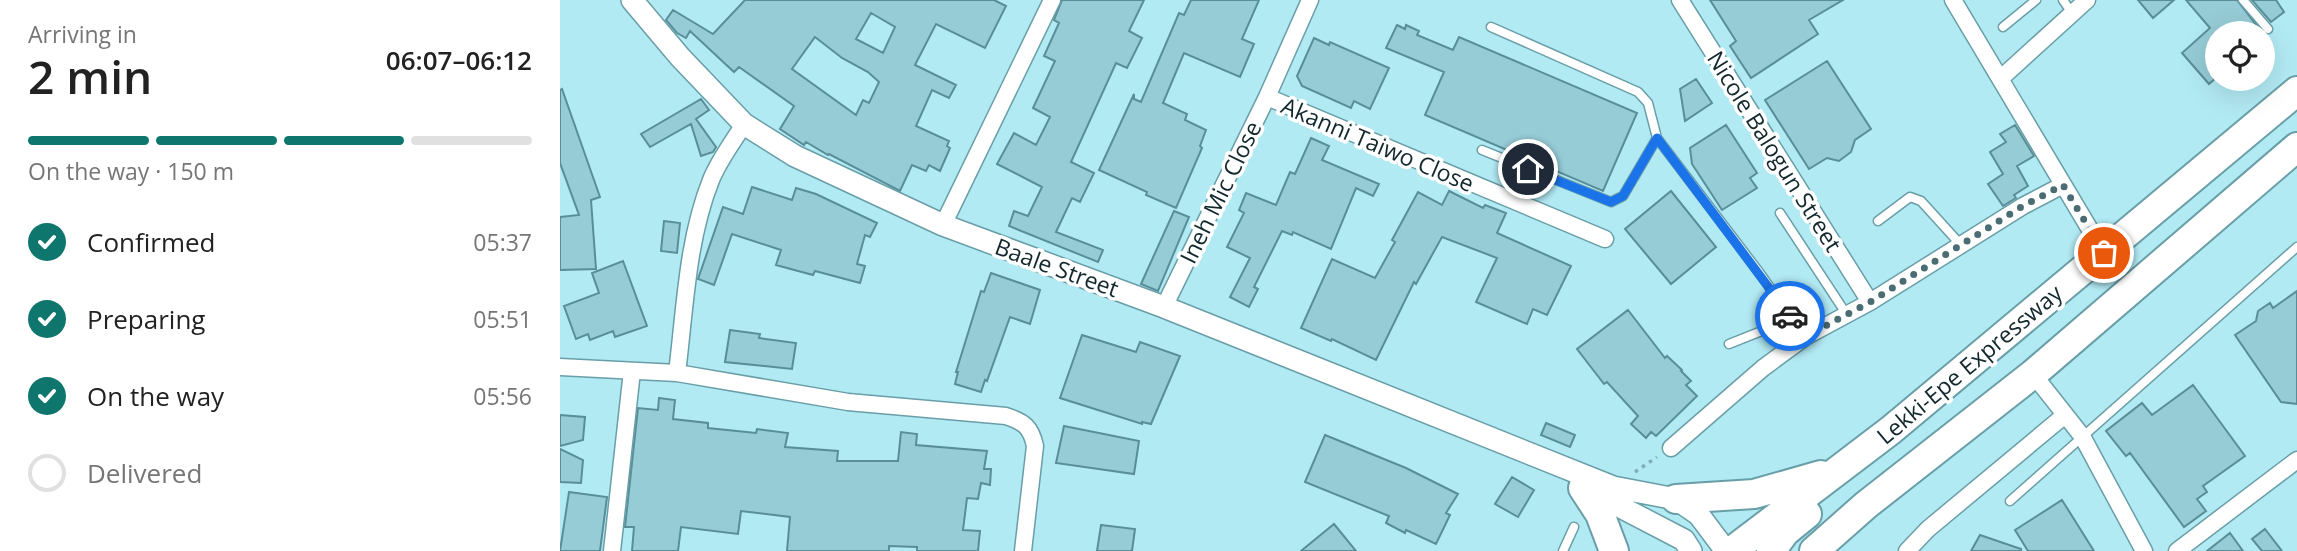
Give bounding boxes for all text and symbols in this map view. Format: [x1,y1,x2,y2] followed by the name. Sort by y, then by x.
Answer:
[28,18,137,50] text: Arriving in
[2205,21,2275,91] map controls
[2205,21,2275,91] button: locate
[386,42,532,78] text: 06:07–06:12
[28,45,152,107] text: 2 min
[1700,45,1850,257] street label: Nicole Balogun Street
[1277,89,1479,199] street label: Akanni Taiwo Close
[1172,115,1268,269] street label: Ineh Mic Close
[1498,139,1558,199] pin
[1509,150,1547,188] icon: home
[28,155,234,187] text: On the way · 150 m
[28,223,66,261] icon: check
[2074,223,2134,283] pin
[87,224,215,260] text: Confirmed
[473,226,532,258] text: 05:37
[991,230,1123,304] street label: Baale Street
[2085,234,2123,272] icon: bag
[1869,276,2069,451] street label: Lekki-Epe Expressway
[1755,281,1825,351] courier
[1771,297,1809,335] icon: car
[28,300,66,338] icon: check
[87,301,205,337] text: Preparing
[473,303,532,335] text: 05:51
[28,377,66,415] icon: check
[87,378,224,414] text: On the way
[473,380,532,412] text: 05:56
[87,455,202,491] text: Delivered

